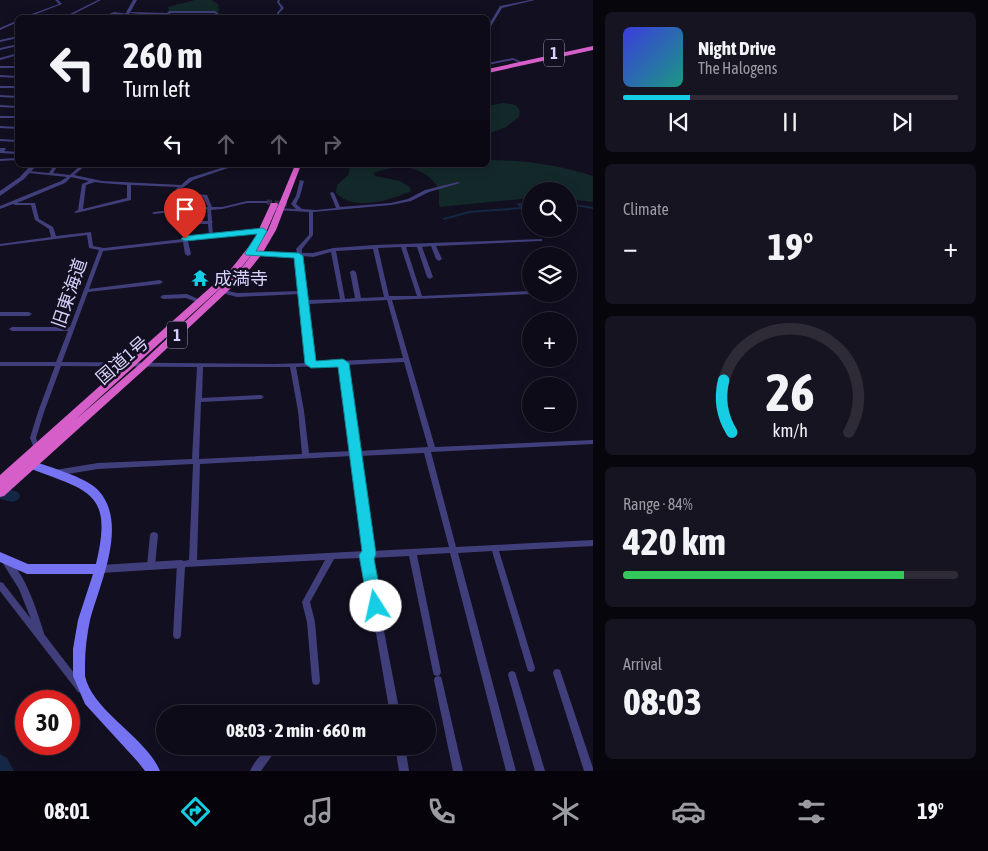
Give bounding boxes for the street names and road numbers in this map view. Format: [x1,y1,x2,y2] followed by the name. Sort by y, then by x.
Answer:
[544,40,564,66] road number: 1
[47,256,91,330] street label: 旧東海道
[167,322,187,348] road number: 1
[92,332,152,388] street label: 国道1号

